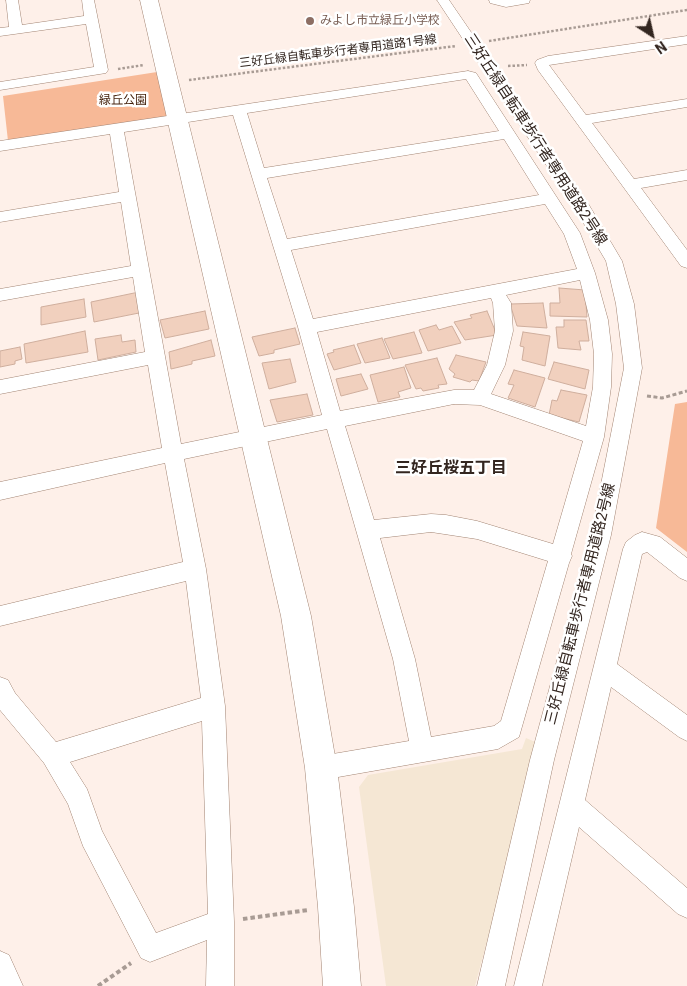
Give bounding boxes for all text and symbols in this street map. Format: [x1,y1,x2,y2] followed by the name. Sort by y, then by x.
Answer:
[627,10,677,60] north arrow
[320,14,440,28] place label: みよし市立緑丘小学校
[304,15,316,27] marker: みよし市立緑丘小学校
[460,31,610,249] street label: 三好丘緑自転車歩行者専用道路2号線
[238,33,438,71] street label: 三好丘緑自転車歩行者専用道路1号線
[652,38,669,57] text: N
[99,94,147,108] park label: 緑丘公園
[395,459,507,479] district label: 三好丘桜五丁目
[542,481,620,727] street label: 三好丘緑自転車歩行者専用道路2号線

